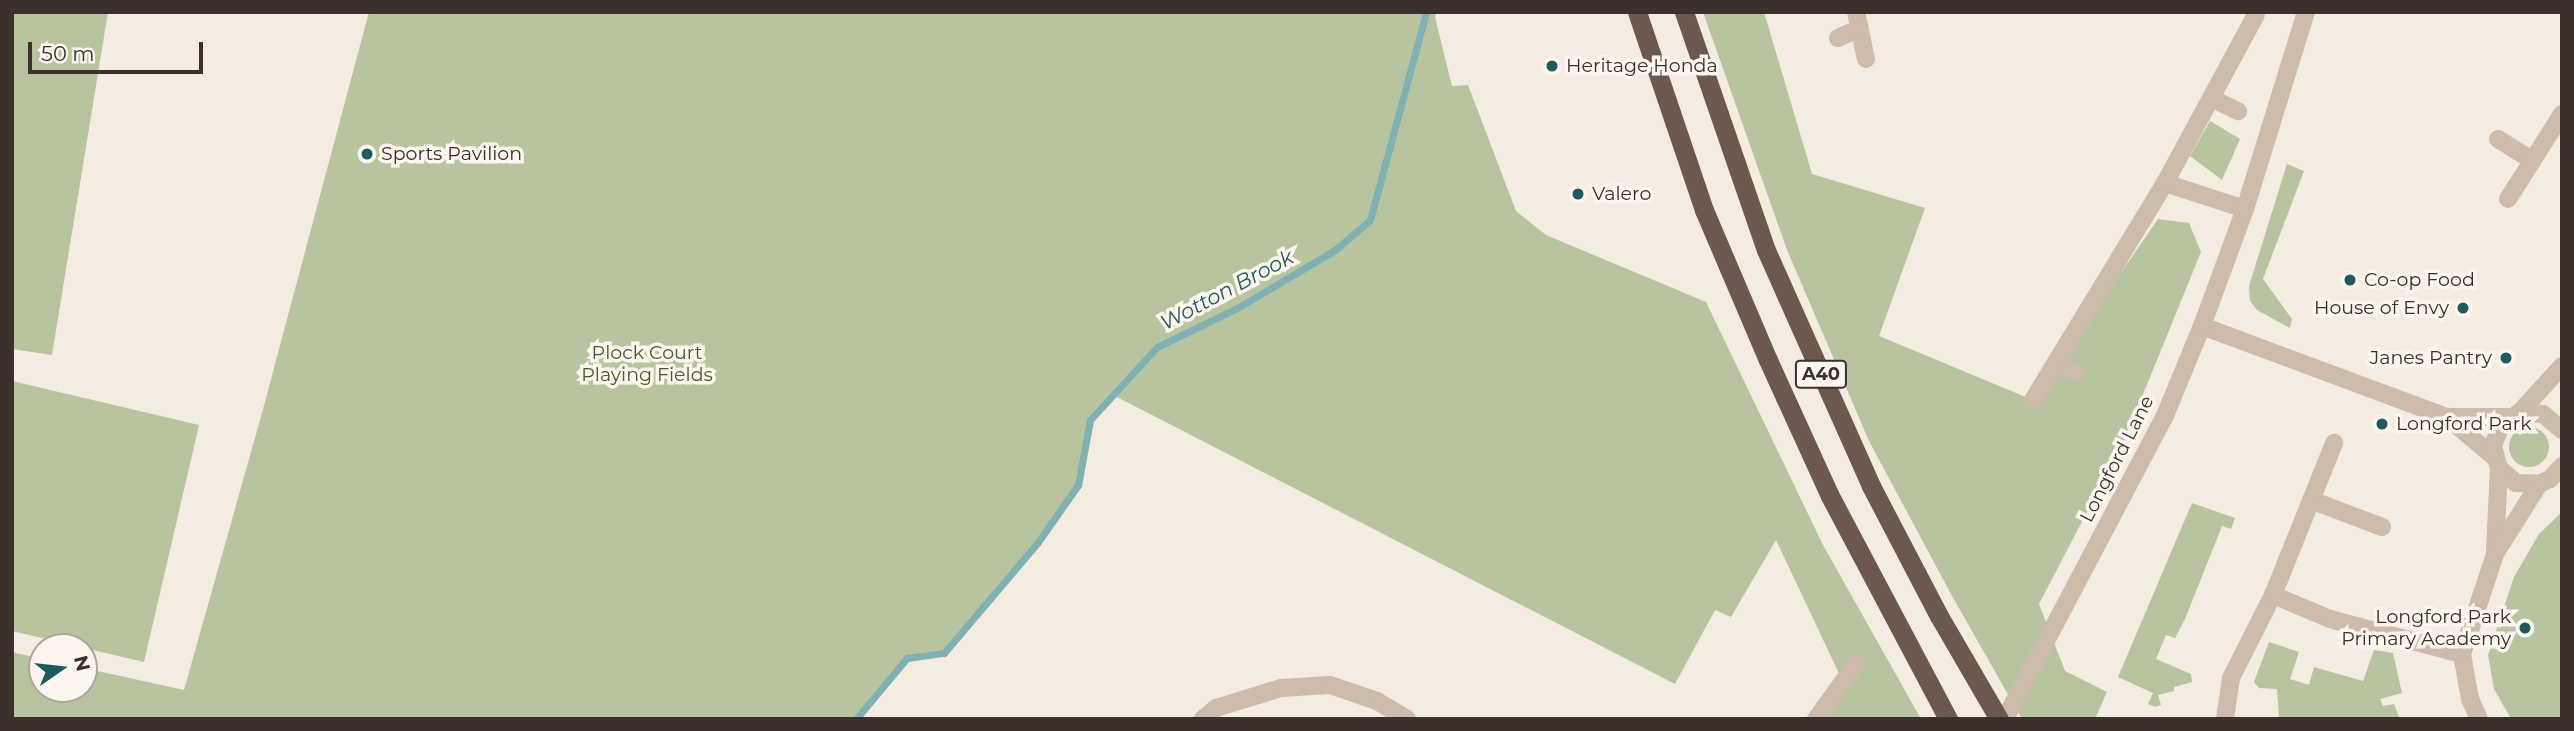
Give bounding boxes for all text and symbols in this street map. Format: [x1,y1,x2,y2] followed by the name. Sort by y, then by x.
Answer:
[32,28,206,72] scale bar
[41,41,95,66] text: 50 m
[1566,55,1718,77] place label: Heritage Honda
[1544,58,1560,74] marker: Heritage Honda
[381,143,522,165] place label: Sports Pavilion
[359,146,375,162] marker: Sports Pavilion
[1592,183,1651,205] place label: Valero
[1570,186,1586,202] marker: Valero
[1156,244,1298,336] water label: Wotton Brook
[2364,269,2475,291] place label: Co-op Food
[2342,272,2358,288] marker: Co-op Food
[2314,297,2449,319] place label: House of Envy
[2455,300,2471,316] marker: House of Envy
[581,342,713,386] park label: Plock Court Playing Fields
[2370,347,2492,369] place label: Janes Pantry
[2498,350,2514,366] marker: Janes Pantry
[1795,360,1847,388] road number: A40
[2075,392,2159,526] street label: Longford Lane
[2396,413,2532,435] place label: Longford Park
[2374,416,2390,432] marker: Longford Park
[2341,606,2511,650] place label: Longford Park Primary Academy
[2517,620,2533,636] marker: Longford Park Primary Academy
[28,633,98,703] north arrow
[69,653,95,674] text: N

